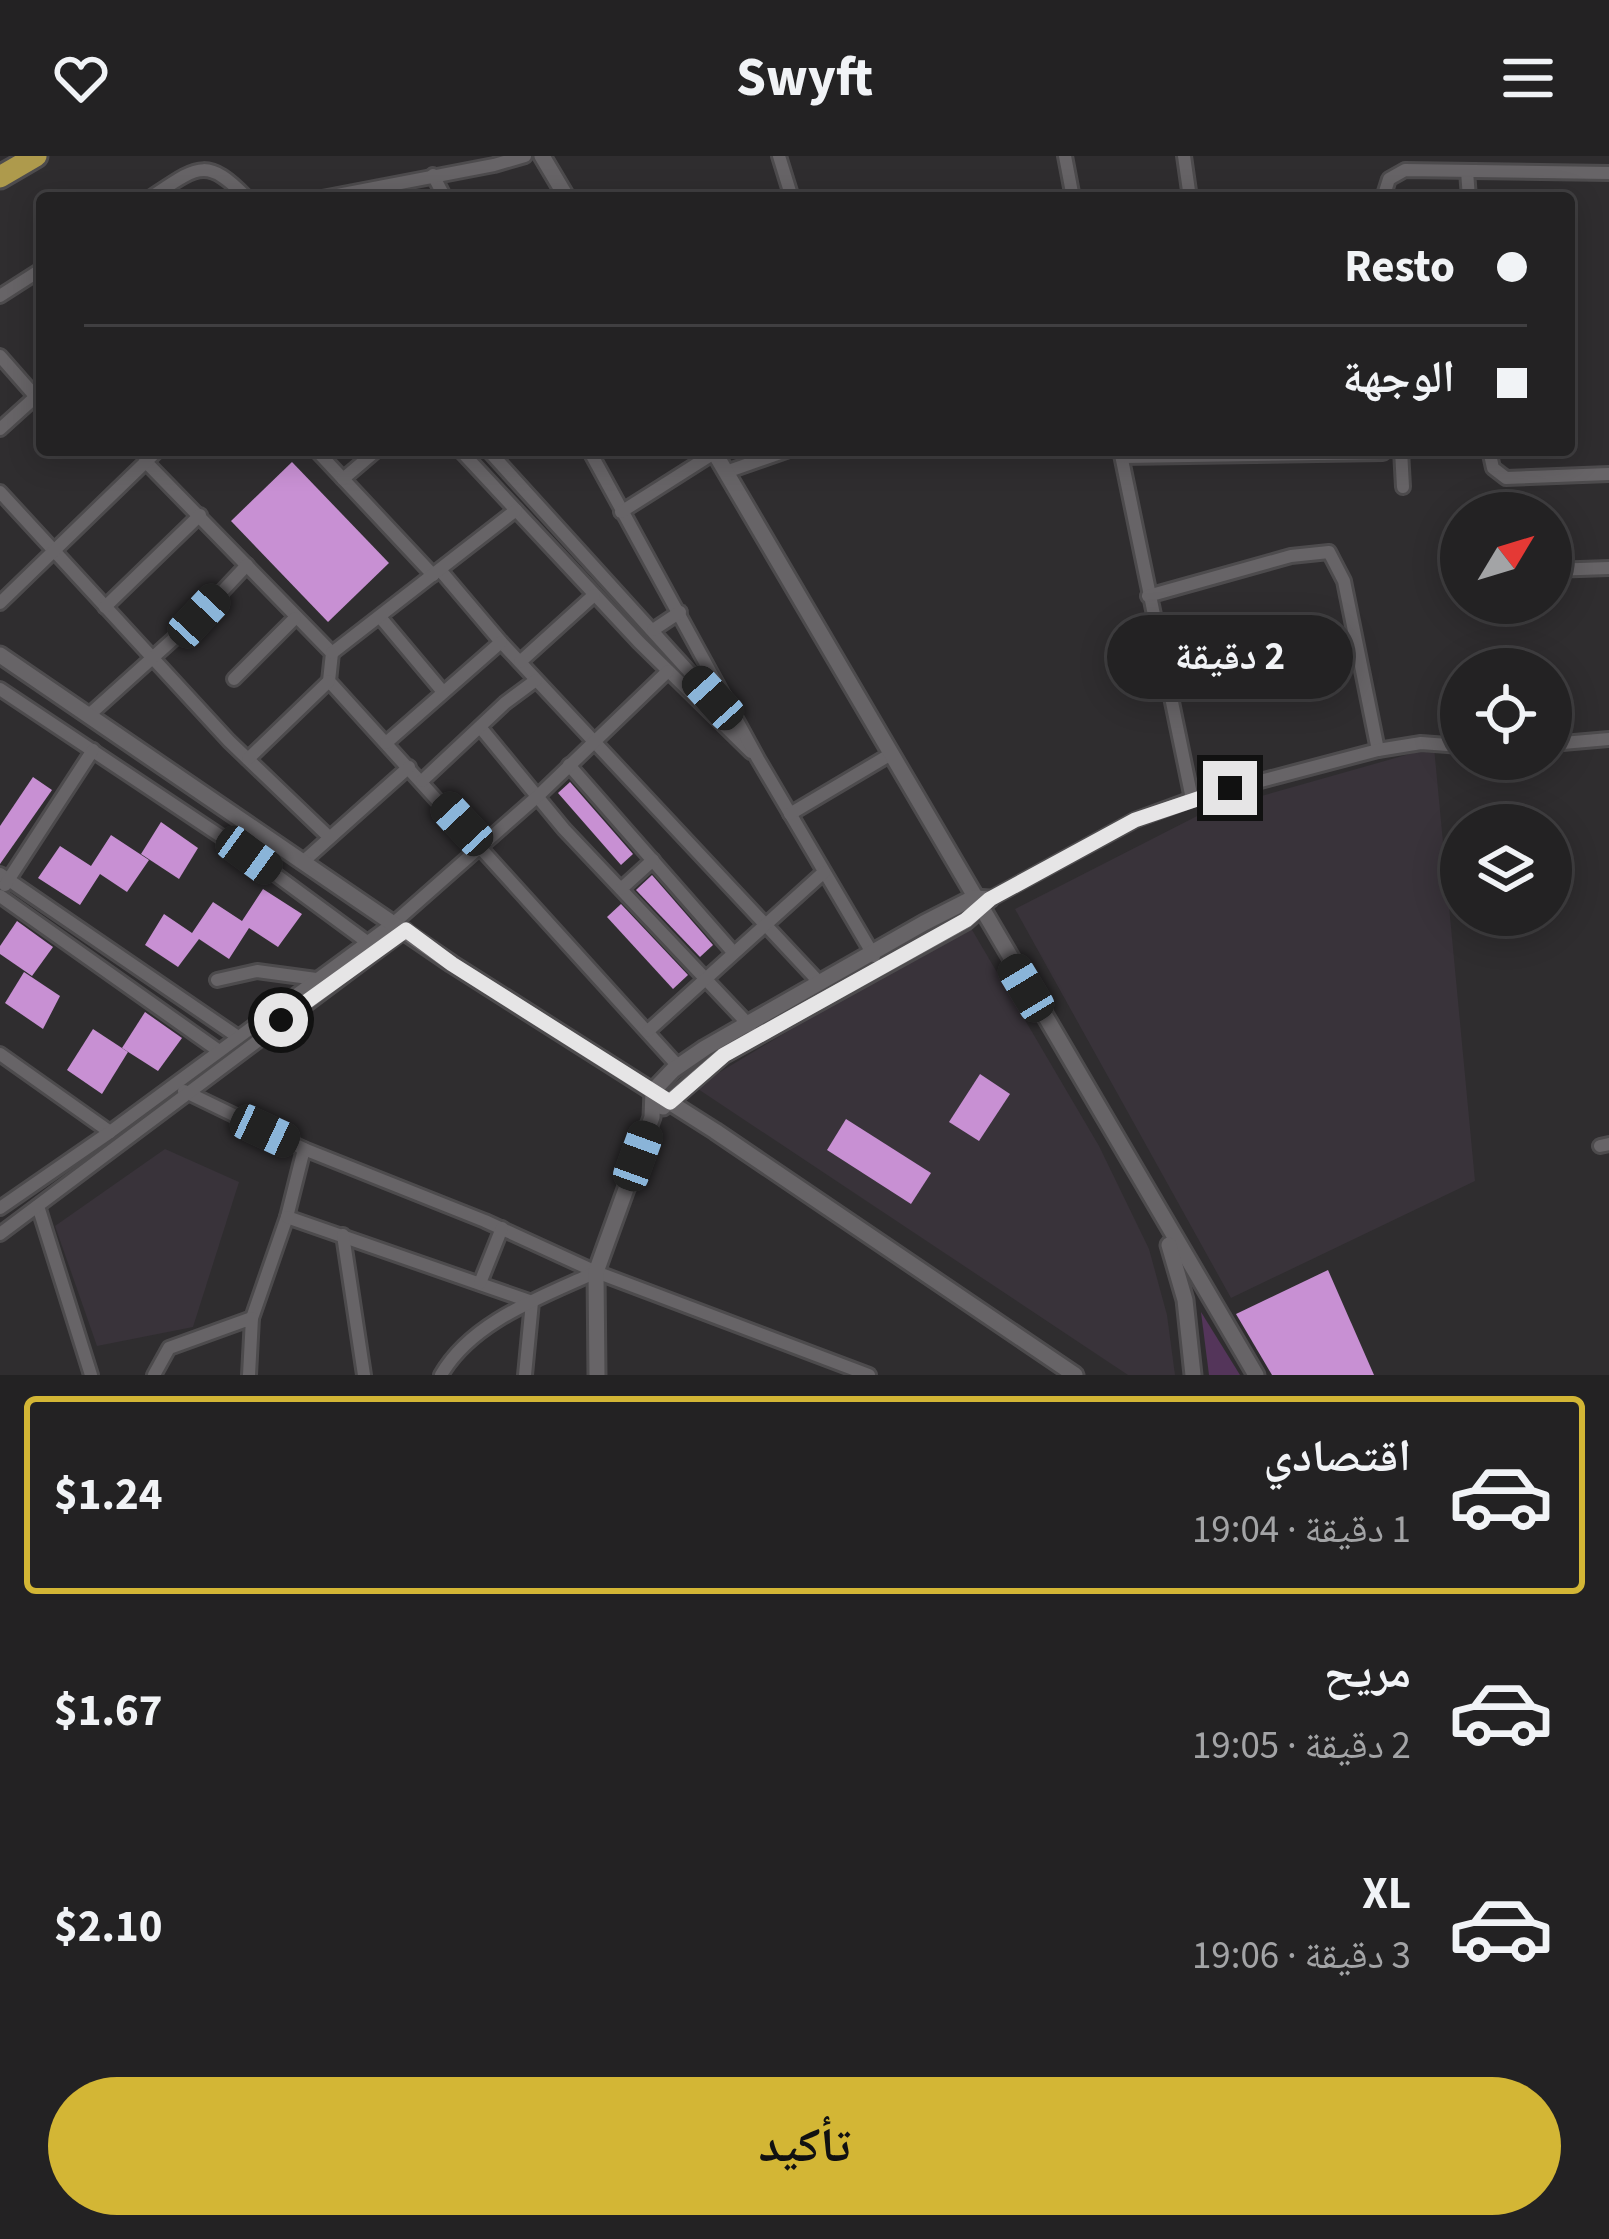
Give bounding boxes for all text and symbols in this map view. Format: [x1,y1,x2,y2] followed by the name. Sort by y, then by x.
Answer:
[736,40,873,117] text: Swyft
[48,45,114,111] icon: heart
[1495,45,1561,111] icon: menu
[1344,235,1455,299] text: Resto
[1342,346,1455,410] text: الوجهة
[1440,492,1572,624] north arrow
[1440,492,1572,936] map controls
[161,577,237,655] car
[1107,614,1353,698] callout: 2 دقيقة
[1175,629,1285,685] text: 2 دقيقة
[1440,648,1572,780] button: locate
[676,659,750,737] car
[1203,761,1257,815] route end
[424,785,500,863] car
[1440,804,1572,936] button: layers
[209,819,289,891] car
[992,948,1060,1028] car
[254,993,308,1047] route start
[225,1099,305,1163] car
[609,1116,667,1196] car
[1264,1425,1411,1489] text: اقتصادي
[1447,1441,1555,1549] icon: car
[54,1463,163,1527] text: $1.24
[1192,1502,1411,1558] text: 1 دقيقة · 19:04
[1324,1641,1411,1705] text: مريح
[1447,1657,1555,1765] icon: car
[54,1679,163,1743] text: $1.67
[1192,1718,1411,1774] text: 2 دقيقة · 19:05
[1362,1862,1411,1926] text: XL
[1447,1873,1555,1981] icon: car
[54,1895,163,1959] text: $2.10
[1192,1928,1411,1984] text: 3 دقيقة · 19:06
[48,2077,1561,2215] button: تأكيد

